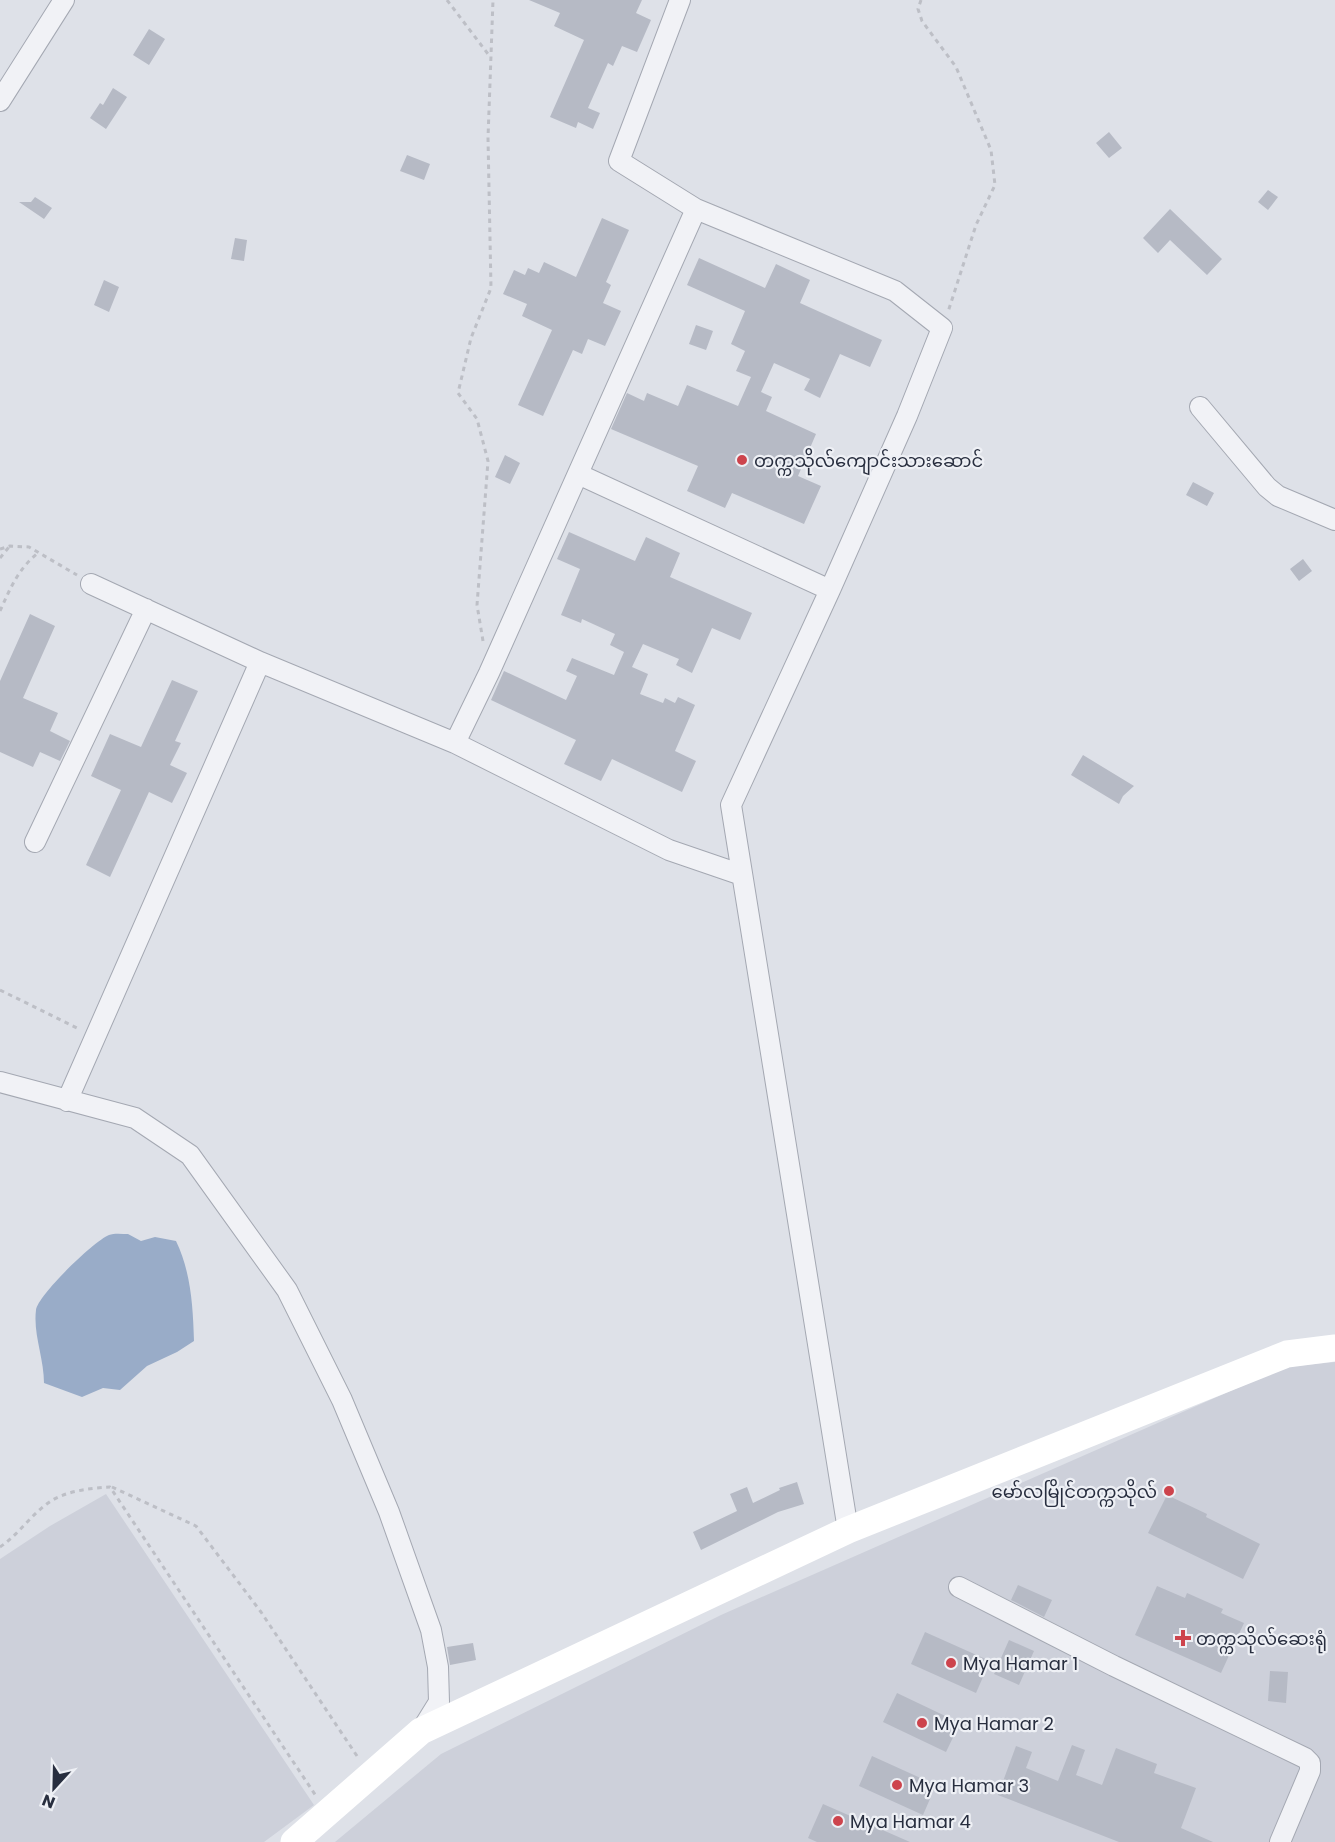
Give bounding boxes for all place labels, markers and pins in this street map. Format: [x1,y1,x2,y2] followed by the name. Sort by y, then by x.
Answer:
[754,447,983,476] place label: တက္ကသိုလ်ကျောင်းသားဆောင်
[735,453,749,467] marker: တက္ကသိုလ်ကျောင်းသားဆောင်
[992,1478,1157,1507] place label: မော်လမြိုင်တက္ကသိုလ်
[1162,1484,1176,1498] marker: မော်လမြိုင်တက္ကသိုလ်
[1196,1625,1327,1654] place label: တက္ကသိုလ်ဆေးရုံ
[1174,1629,1192,1647] marker: တက္ကသိုလ်ဆေးရုံ
[963,1651,1078,1676] place label: Mya Hamar 1
[944,1656,958,1670] marker: Mya Hamar 1
[934,1711,1054,1736] place label: Mya Hamar 2
[915,1716,929,1730] marker: Mya Hamar 2
[909,1773,1029,1798] place label: Mya Hamar 3
[890,1778,904,1792] marker: Mya Hamar 3
[850,1809,971,1834] place label: Mya Hamar 4
[831,1814,845,1828] marker: Mya Hamar 4

